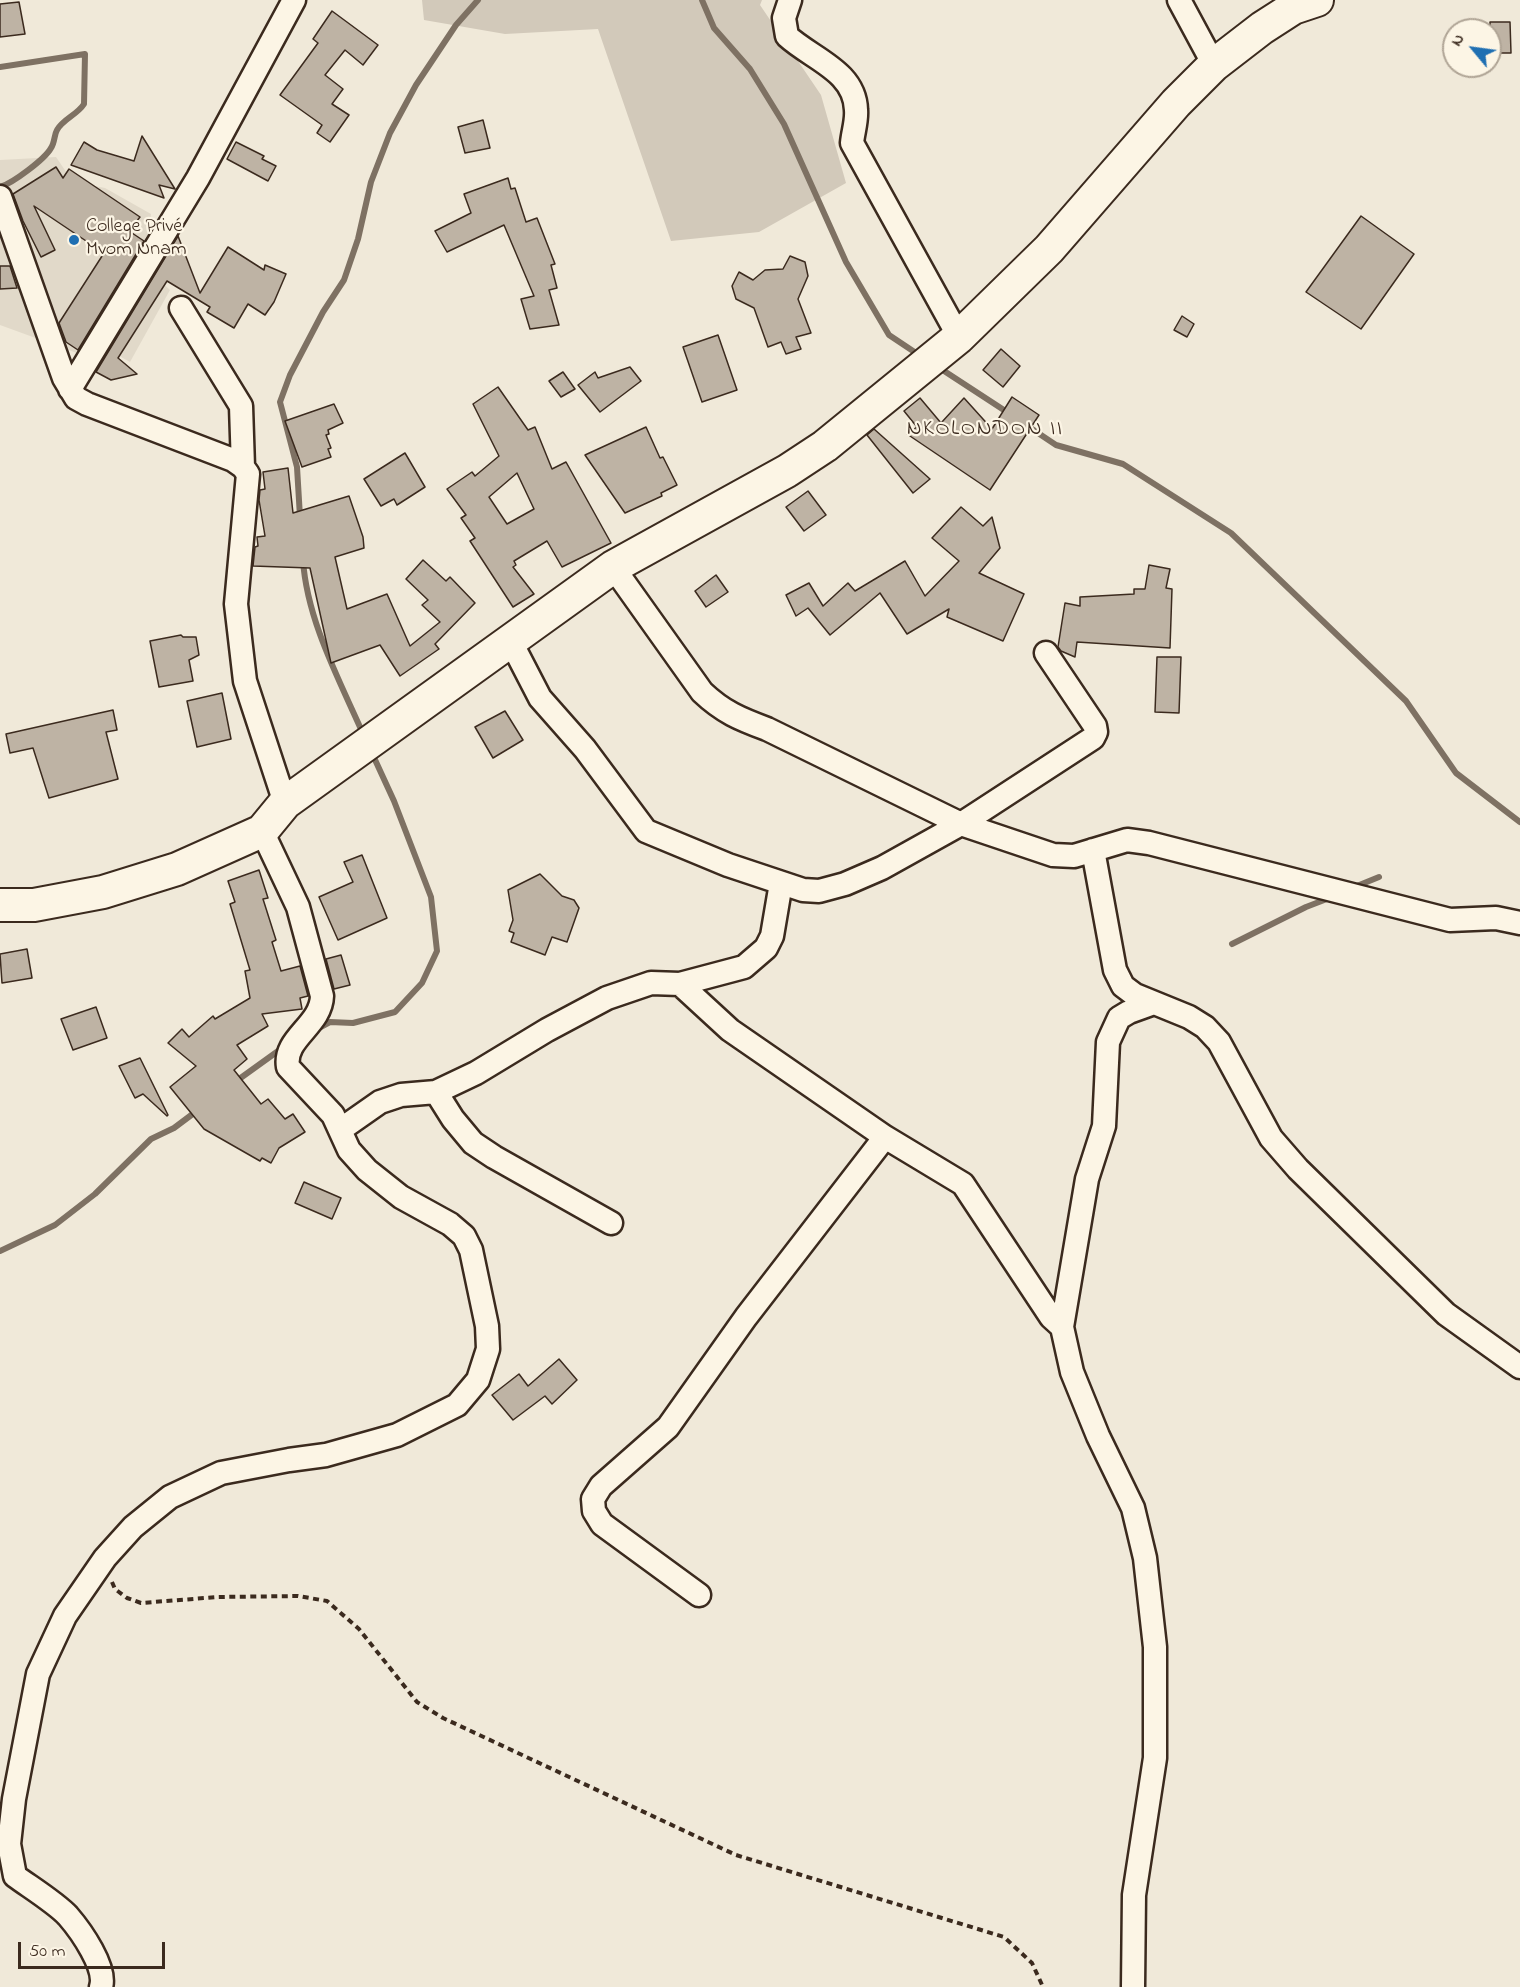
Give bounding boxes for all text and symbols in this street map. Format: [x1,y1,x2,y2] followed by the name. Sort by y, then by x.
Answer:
[1442,18,1502,78] north arrow
[1445,30,1471,51] text: N
[86,216,186,263] place label: College Privé Mvom Nnam
[67,233,81,247] marker: College Privé Mvom Nnam
[907,417,1063,443] district label: NKOLONDON II
[21,1930,168,1968] scale bar
[29,1939,66,1965] text: 50 m

